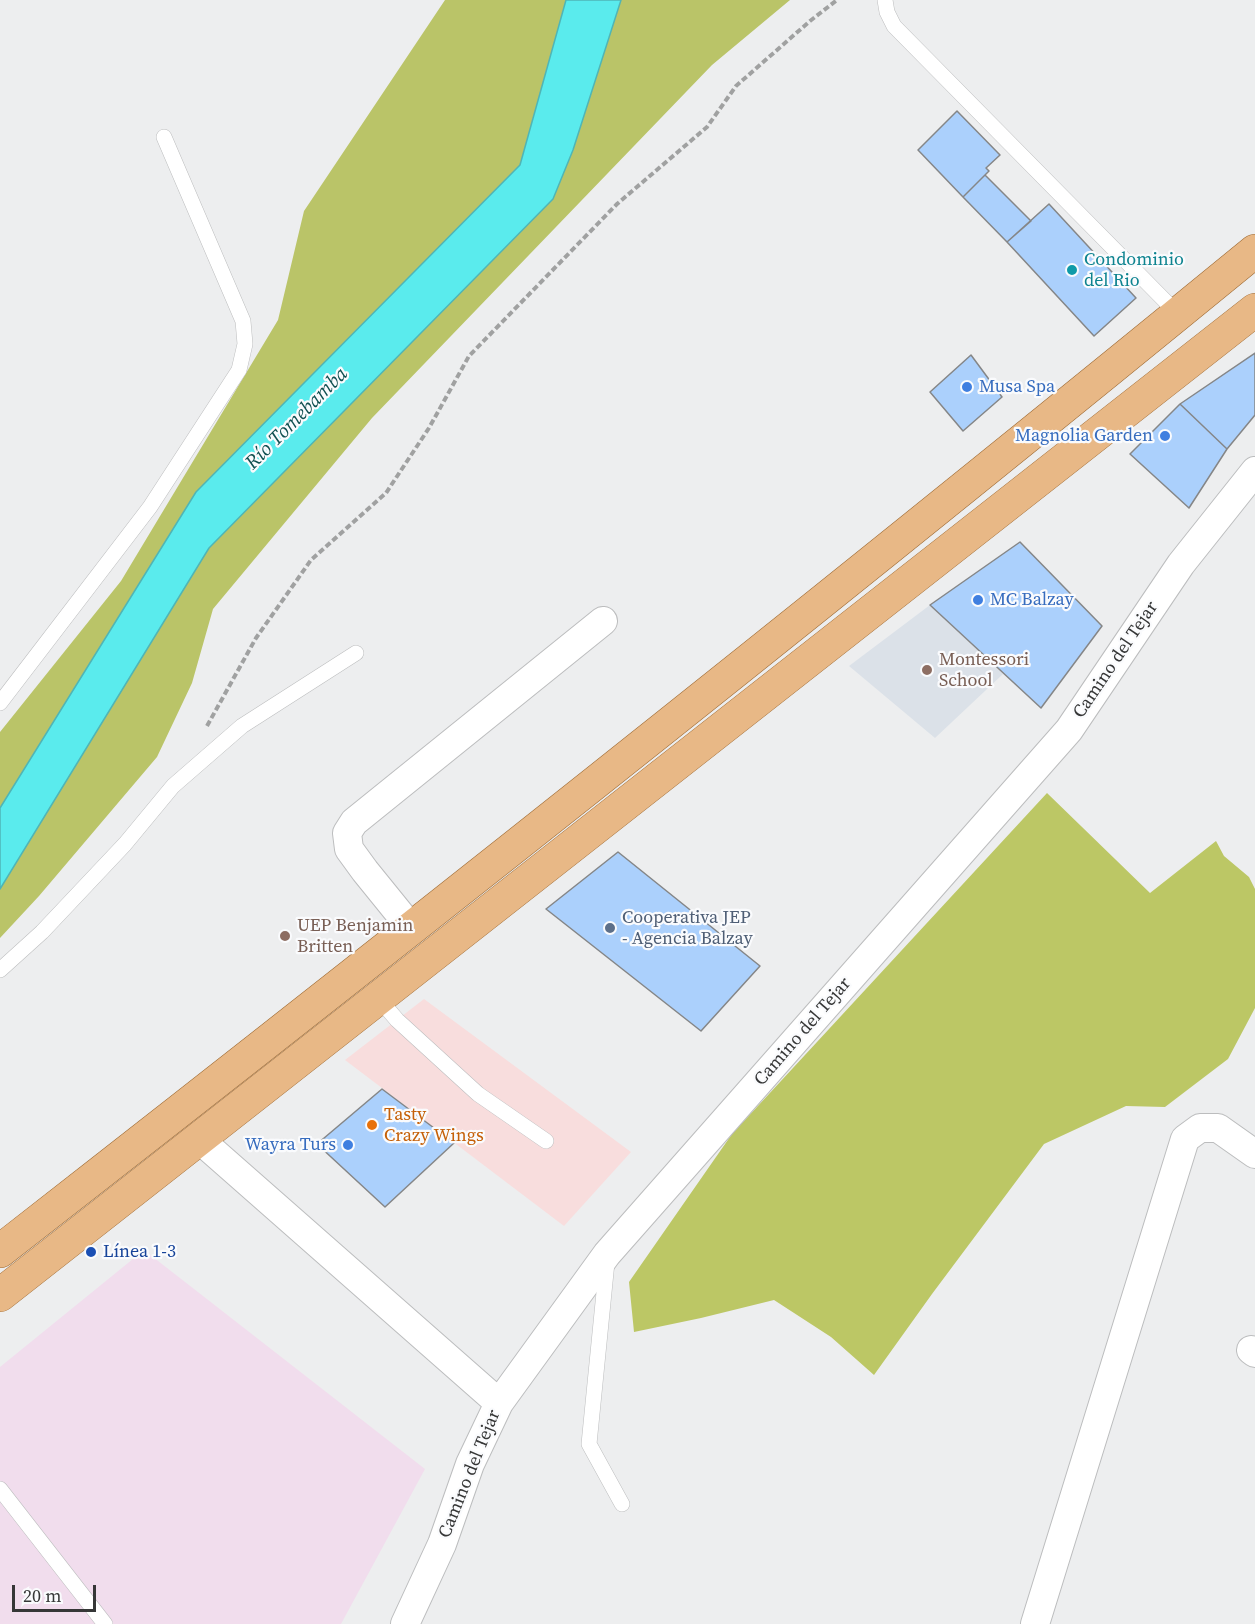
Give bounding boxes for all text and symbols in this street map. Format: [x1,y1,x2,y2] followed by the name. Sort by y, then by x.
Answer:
[1084,249,1184,292] place label: Condominio del Rio
[1065,263,1079,277] marker: Condominio del Rio
[241,363,353,475] water label: Río Tomebamba
[979,376,1055,398] place label: Musa Spa
[960,380,974,394] marker: Musa Spa
[1015,425,1153,447] place label: Magnolia Garden
[1158,429,1172,443] marker: Magnolia Garden
[990,589,1074,611] place label: MC Balzay
[971,593,985,607] marker: MC Balzay
[1069,597,1163,723] street label: Camino del Tejar
[939,649,1029,692] place label: Montessori School
[920,663,934,677] marker: Montessori School
[622,907,753,950] place label: Cooperativa JEP - Agencia Balzay
[297,915,413,958] place label: UEP Benjamin Britten
[603,921,617,935] marker: Cooperativa JEP - Agencia Balzay
[278,929,292,943] marker: UEP Benjamin Britten
[750,974,856,1090] street label: Camino del Tejar
[384,1104,484,1146] place label: Tasty Crazy Wings
[365,1118,379,1132] marker: Tasty Crazy Wings
[245,1134,336,1156] place label: Wayra Turs
[341,1138,355,1152] marker: Wayra Turs
[103,1241,176,1263] place label: Línea 1-3
[84,1245,98,1259] marker: Línea 1-3
[434,1407,506,1541] street label: Camino del Tejar
[15,1573,99,1611] scale bar
[23,1583,61,1608] text: 20 m

